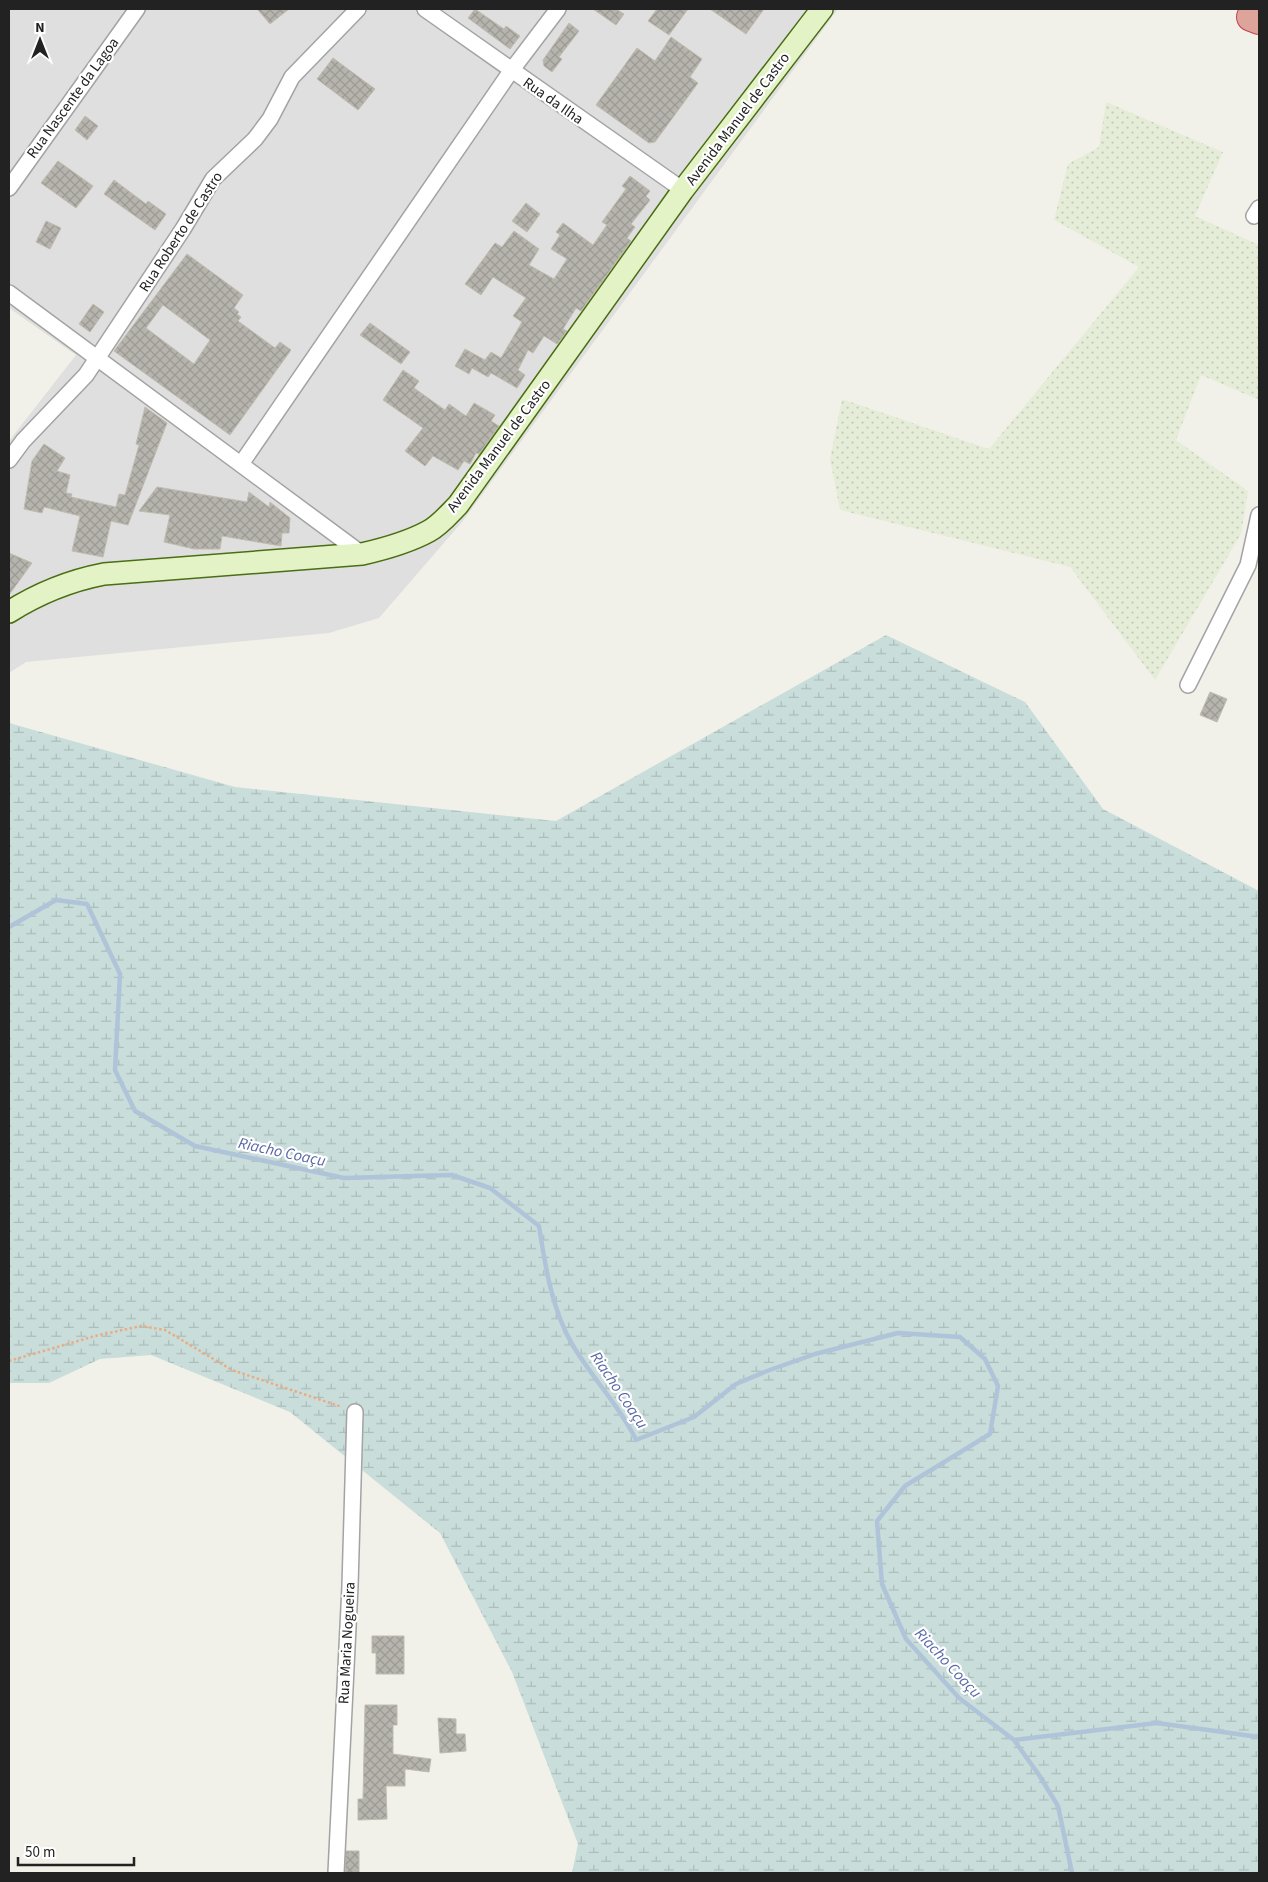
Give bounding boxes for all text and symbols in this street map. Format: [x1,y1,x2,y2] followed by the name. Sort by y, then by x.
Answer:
[15,15,65,65] north arrow
[35,18,45,38] text: N
[22,33,124,163] street label: Rua Nascente da Lagoa
[681,48,795,190] street label: Avenida Manuel de Castro
[518,72,588,130] street label: Rua da Ilha
[134,168,228,296] street label: Rua Roberto de Castro
[442,375,556,517] street label: Avenida Manuel de Castro
[236,1132,328,1172] water label: Riacho Coaçu
[585,1347,653,1433] water label: Riacho Coaçu
[333,1581,361,1705] street label: Rua Maria Nogueira
[910,1623,986,1703] water label: Riacho Coaçu
[18,1834,134,1866] scale bar
[25,1842,55,1863] text: 50 m

